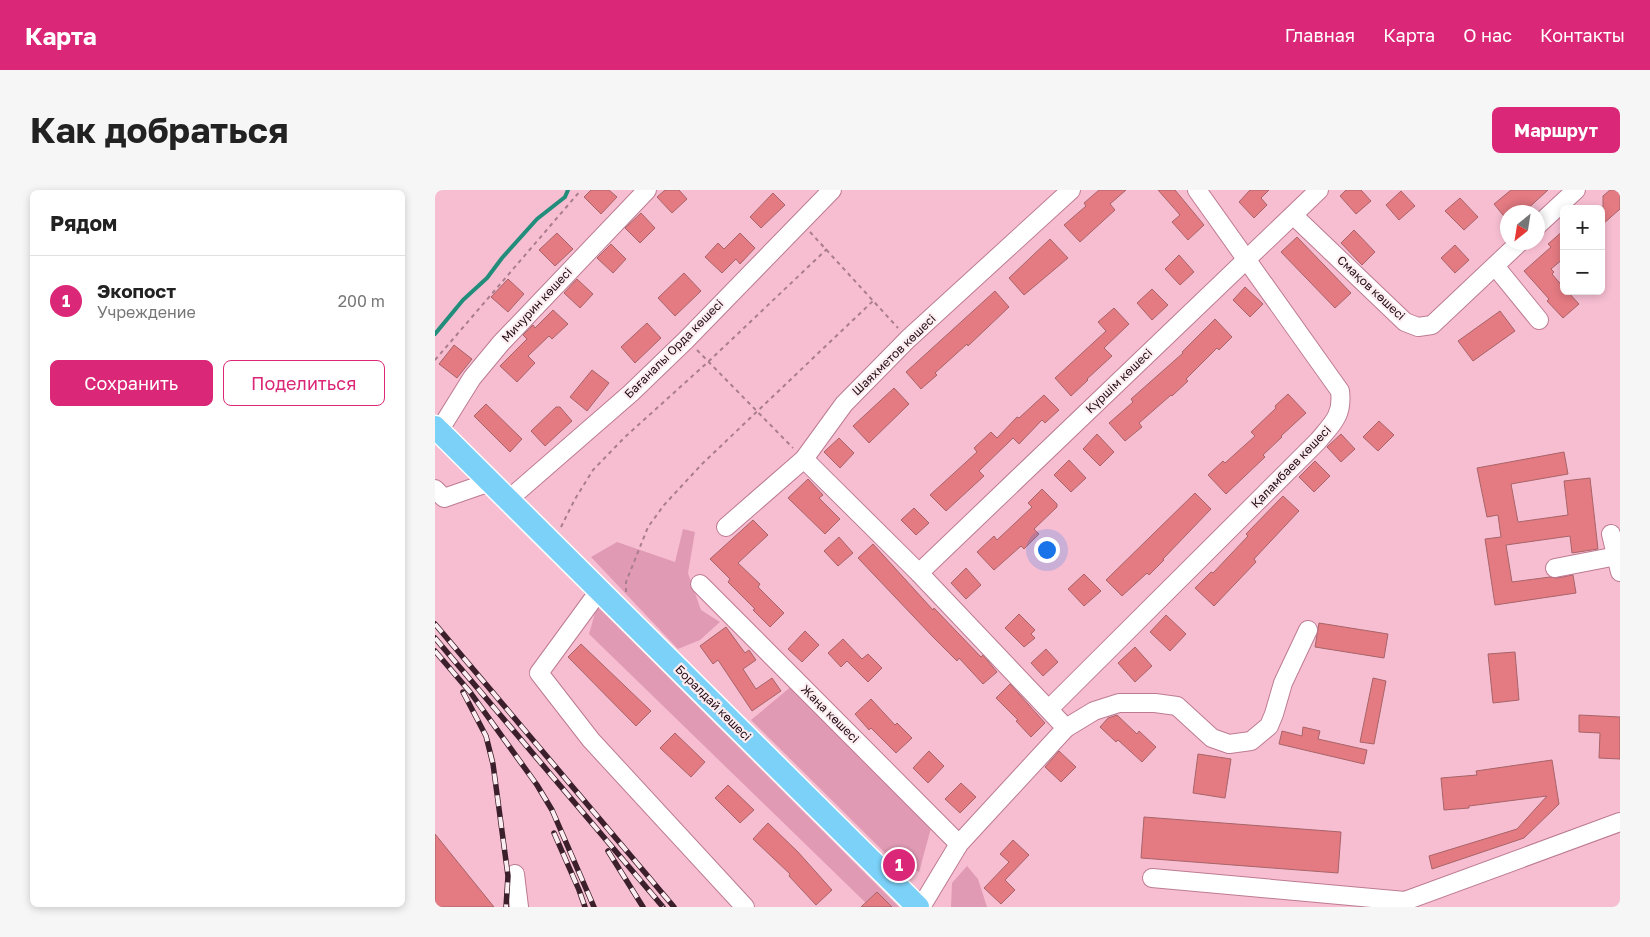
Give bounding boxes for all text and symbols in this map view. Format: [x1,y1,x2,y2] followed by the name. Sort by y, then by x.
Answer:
[25,21,97,50] text: Карта
[1285,24,1355,46] text: Главная
[1383,24,1435,46] text: Карта
[1463,24,1512,46] text: О нас
[1540,24,1625,46] text: Контакты
[1492,107,1620,153] button: Маршрут
[30,109,288,151] text: Как добраться
[1500,205,1545,250] north arrow
[1560,205,1605,295] map controls
[1560,205,1605,250] button: +
[50,210,117,236] text: Рядом
[1560,250,1605,295] button: −
[1334,252,1408,323] street label: Смақов көшесі
[498,264,575,345] street label: Мичурин көшесі
[97,279,176,302] text: Экопост
[62,291,70,311] text: 1
[338,291,385,311] text: 200 m
[621,296,726,401] street label: Бағаналы Орда көшесі
[97,302,196,322] text: Учреждение
[849,311,939,398] street label: Шаяхметов көшесі
[1082,345,1155,416] street label: Күршім көшесі
[50,360,213,406] button: Сохранить
[223,360,385,406] button: Поделиться
[1248,422,1334,511] street label: Қаламбаев көшесі
[1034,537,1060,563] your location
[672,662,754,744] street label: Боралдай көшесі
[798,681,863,746] street label: Жаңа көшесі
[883,846,915,884] pin: 1

